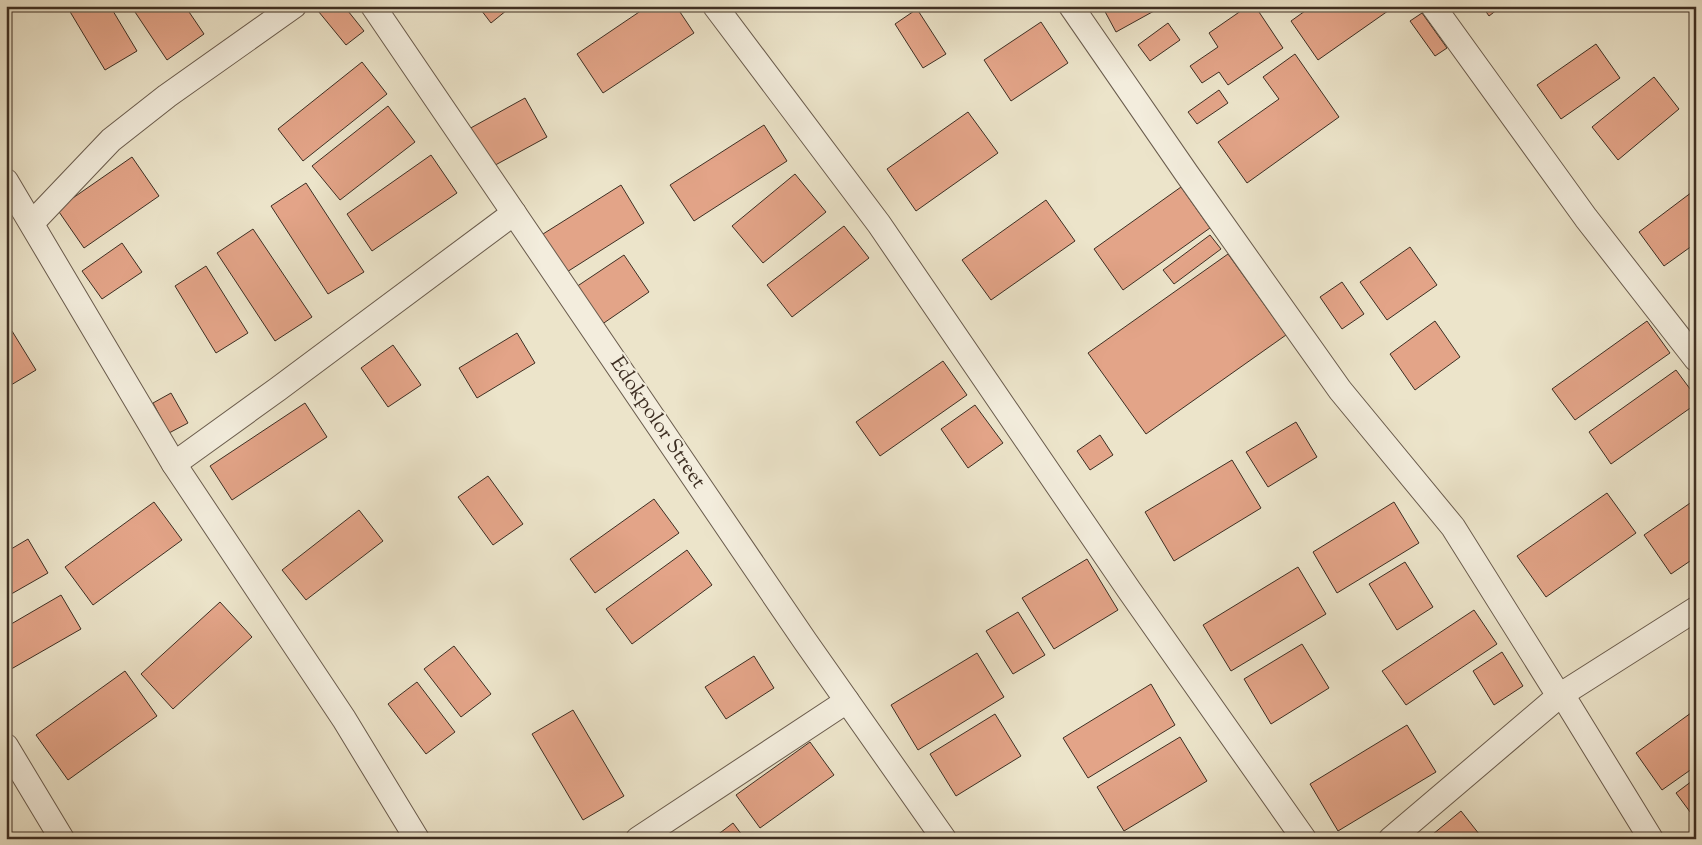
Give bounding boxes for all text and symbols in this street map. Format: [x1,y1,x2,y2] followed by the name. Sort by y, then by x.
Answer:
[602,351,712,495] street label: Edokpolor Street

